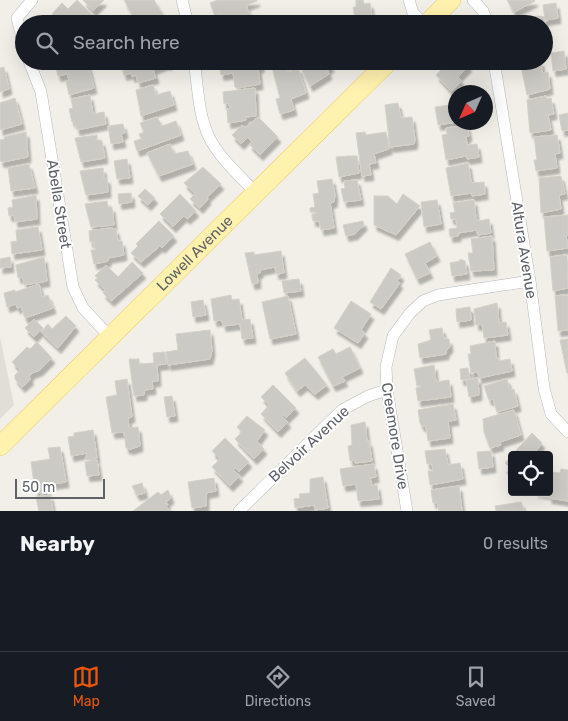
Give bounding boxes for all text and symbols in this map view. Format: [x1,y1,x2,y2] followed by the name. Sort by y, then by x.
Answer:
[15,15,553,70] search box
[33,29,61,57] icon: search
[73,31,180,54] text: Search here
[448,85,493,130] north arrow
[43,158,75,250] street label: Abella Street
[507,200,541,300] street label: Altura Avenue
[153,212,237,295] street label: Lowell Avenue
[378,381,412,491] street label: Creemore Drive
[265,402,353,486] street label: Belvoir Avenue
[508,451,553,496] map controls
[508,451,553,496] button: locate
[15,476,105,499] scale bar
[22,479,55,496] text: 50 m
[20,531,95,556] text: Nearby
[483,534,548,553] text: 0 results
[72,663,100,710] tab: Map
[245,663,311,710] tab: Directions
[456,663,496,710] tab: Saved

